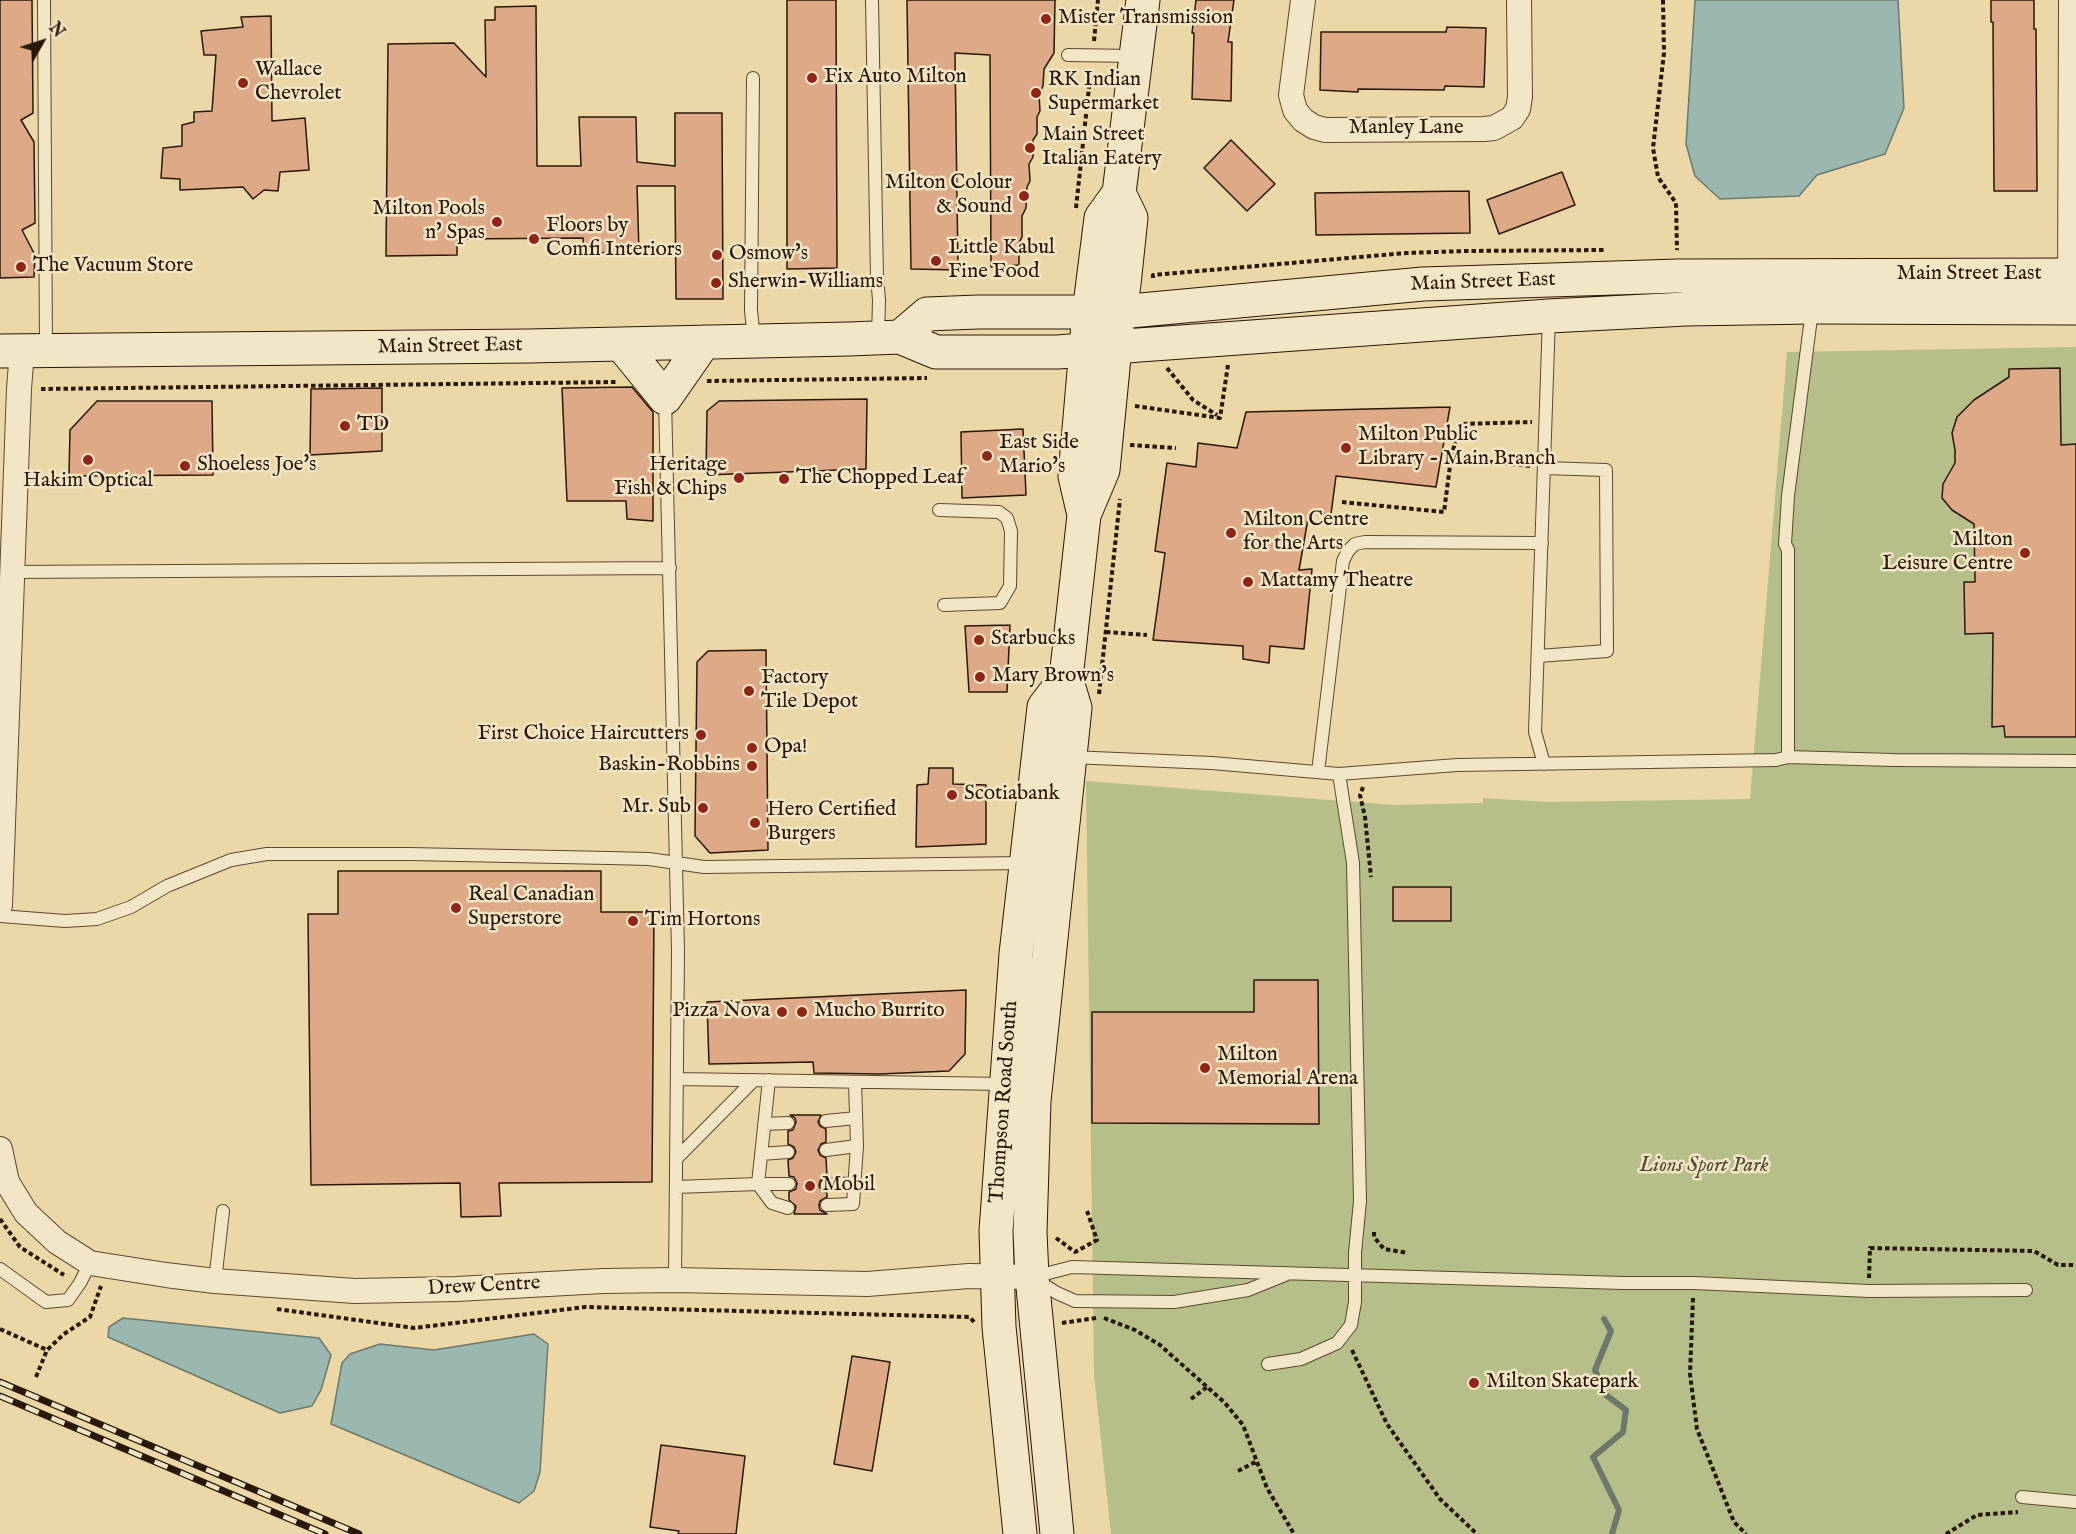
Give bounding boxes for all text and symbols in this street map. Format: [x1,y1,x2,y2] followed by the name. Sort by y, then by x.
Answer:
[1058,6,1233,32] place label: Mister Transmission
[12,12,72,72] north arrow
[1039,12,1053,26] marker: Mister Transmission
[44,19,68,42] text: N
[255,58,342,108] place label: Wallace Chevrolet
[824,65,967,91] place label: Fix Auto Milton
[1048,68,1159,118] place label: RK Indian Supermarket
[805,71,819,85] marker: Fix Auto Milton
[236,76,250,90] marker: Wallace Chevrolet
[1029,86,1043,100] marker: RK Indian Supermarket
[1348,116,1464,142] street label: Manley Lane
[1042,123,1162,173] place label: Main Street Italian Eatery
[1023,141,1037,155] marker: Main Street Italian Eatery
[885,171,1012,221] place label: Milton Colour & Sound
[1017,189,1031,203] marker: Milton Colour & Sound
[372,197,485,247] place label: Milton Pools n' Spas
[546,214,682,264] place label: Floors by Comfi Interiors
[490,215,504,229] marker: Milton Pools n' Spas
[527,232,541,246] marker: Floors by Comfi Interiors
[948,236,1055,286] place label: Little Kabul Fine Food
[729,242,808,268] place label: Osmow's
[710,248,724,262] marker: Osmow's
[33,254,193,280] place label: The Vacuum Store
[929,254,943,268] marker: Little Kabul Fine Food
[14,260,28,274] marker: The Vacuum Store
[1896,262,2042,288] street label: Main Street East
[1410,268,1556,298] street label: Main Street East
[728,270,883,296] place label: Sherwin-Williams
[709,276,723,290] marker: Sherwin-Williams
[377,333,523,361] street label: Main Street East
[357,413,389,439] place label: TD
[338,419,352,433] marker: TD
[1358,423,1556,473] place label: Milton Public Library - Main Branch
[999,431,1079,481] place label: East Side Mario's
[1339,441,1353,455] marker: Milton Public Library - Main Branch
[980,449,994,463] marker: East Side Mario's
[81,453,95,467] marker: Hakim Optical
[197,453,316,479] place label: Shoeless Joe's
[614,453,727,503] place label: Heritage Fish & Chips
[178,459,192,473] marker: Shoeless Joe's
[796,466,964,492] place label: The Chopped Leaf
[23,469,153,495] place label: Hakim Optical
[732,471,746,485] marker: Heritage Fish & Chips
[777,472,791,486] marker: The Chopped Leaf
[1243,508,1369,558] place label: Milton Centre for the Arts
[1224,526,1238,540] marker: Milton Centre for the Arts
[1882,528,2013,578] place label: Milton Leisure Centre
[2018,546,2032,560] marker: Milton Leisure Centre
[1260,569,1413,595] place label: Mattamy Theatre
[1241,575,1255,589] marker: Mattamy Theatre
[991,627,1075,653] place label: Starbucks
[972,633,986,647] marker: Starbucks
[992,664,1114,690] place label: Mary Brown's
[761,666,858,716] place label: Factory Tile Depot
[973,670,987,684] marker: Mary Brown's
[742,684,756,698] marker: Factory Tile Depot
[478,722,689,748] place label: First Choice Haircutters
[694,728,708,742] marker: First Choice Haircutters
[764,735,808,761] place label: Opa!
[745,741,759,755] marker: Opa!
[598,753,740,779] place label: Baskin-Robbins
[745,759,759,773] marker: Baskin-Robbins
[964,782,1060,808] place label: Scotiabank
[945,788,959,802] marker: Scotiabank
[622,795,691,821] place label: Mr. Sub
[767,798,896,848] place label: Hero Certified Burgers
[696,801,710,815] marker: Mr. Sub
[748,816,762,830] marker: Hero Certified Burgers
[468,883,594,933] place label: Real Canadian Superstore
[449,901,463,915] marker: Real Canadian Superstore
[645,908,760,934] place label: Tim Hortons
[626,914,640,928] marker: Tim Hortons
[672,999,770,1025] place label: Pizza Nova
[814,999,945,1025] place label: Mucho Burrito
[985,1000,1025,1204] street label: Thompson Road South
[775,1005,789,1019] marker: Pizza Nova
[795,1005,809,1019] marker: Mucho Burrito
[1217,1043,1358,1093] place label: Milton Memorial Arena
[1198,1061,1212,1075] marker: Milton Memorial Arena
[1639,1154,1769,1180] park label: Lions Sport Park
[822,1173,875,1199] place label: Mobil
[803,1179,817,1193] marker: Mobil
[427,1271,541,1303] street label: Drew Centre
[1486,1370,1639,1396] place label: Milton Skatepark
[1467,1376,1481,1390] marker: Milton Skatepark

